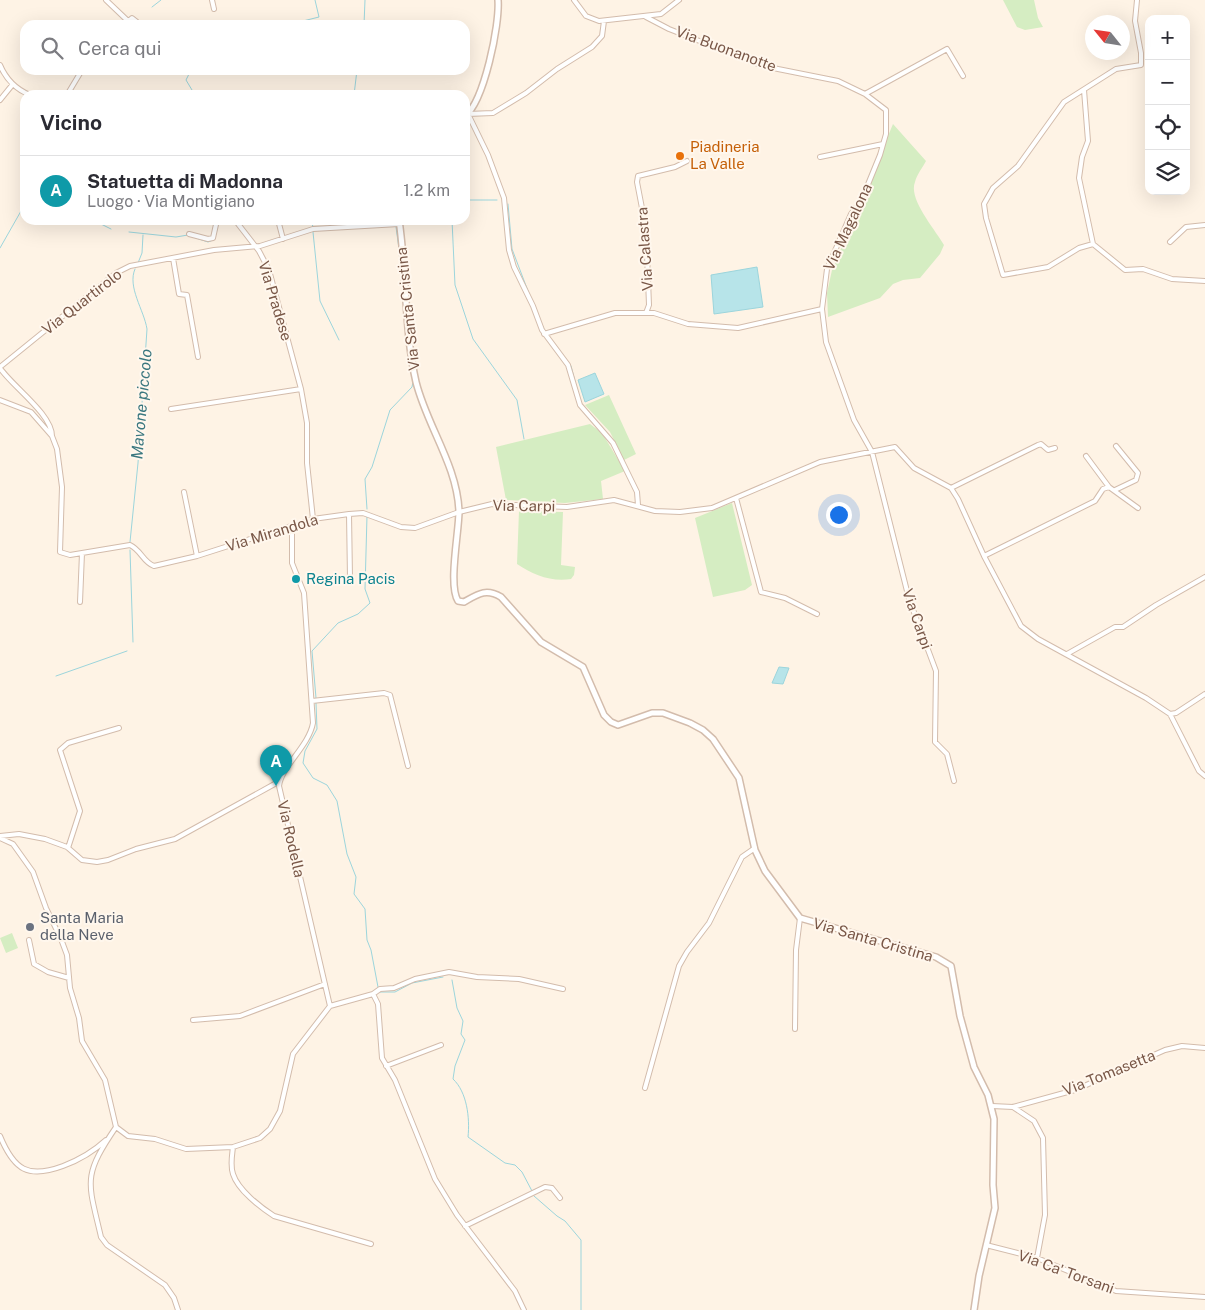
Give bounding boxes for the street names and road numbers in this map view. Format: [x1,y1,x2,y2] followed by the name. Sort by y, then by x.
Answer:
[673,22,779,75] street label: Via Buonanotte
[820,180,875,273] street label: Via Magalona
[633,206,656,292] street label: Via Calastra
[393,247,422,372] street label: Via Santa Cristina
[255,259,296,343] street label: Via Pradese
[39,265,125,338] street label: Via Quartirolo
[492,496,556,515] street label: Via Carpi
[224,510,320,555] street label: Via Mirandola
[899,586,936,651] street label: Via Carpi
[274,799,309,879] street label: Via Rodella
[811,914,935,965] street label: Via Santa Cristina
[1060,1046,1158,1099] street label: Via Tomasetta
[1016,1246,1117,1297] street label: Via Ca' Torsani

